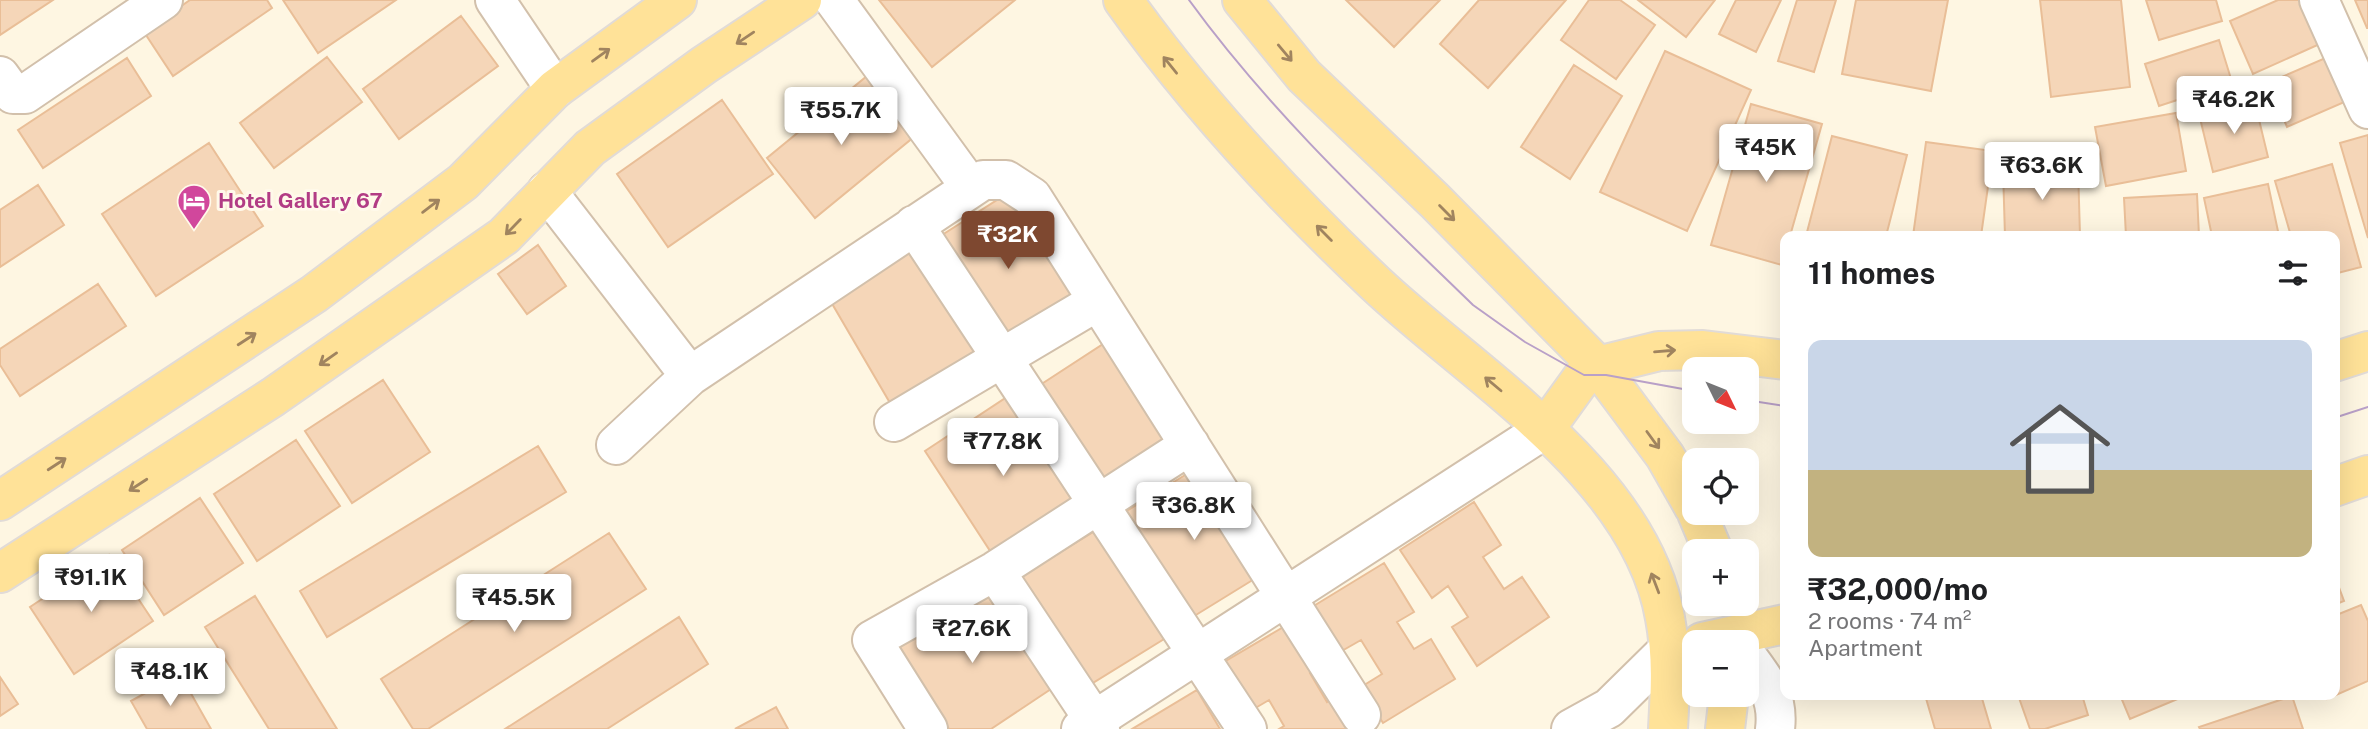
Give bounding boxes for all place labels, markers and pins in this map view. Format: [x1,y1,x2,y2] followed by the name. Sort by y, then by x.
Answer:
[2177,76,2291,136] pin: ₹46.2K
[784,88,898,147] pin: ₹55.7K
[1725,124,1807,184] pin: ₹45K
[1985,142,2099,202] pin: ₹63.6K
[175,182,213,231] hotel icon: Hotel Gallery 67
[218,188,383,213] place label: Hotel Gallery 67
[967,212,1049,271] pin: ₹32K
[946,419,1060,478] pin: ₹77.8K
[1137,482,1251,542] pin: ₹36.8K
[34,554,148,614] pin: ₹91.1K
[457,574,571,634] pin: ₹45.5K
[915,606,1029,665] pin: ₹27.6K
[113,648,227,708] pin: ₹48.1K

